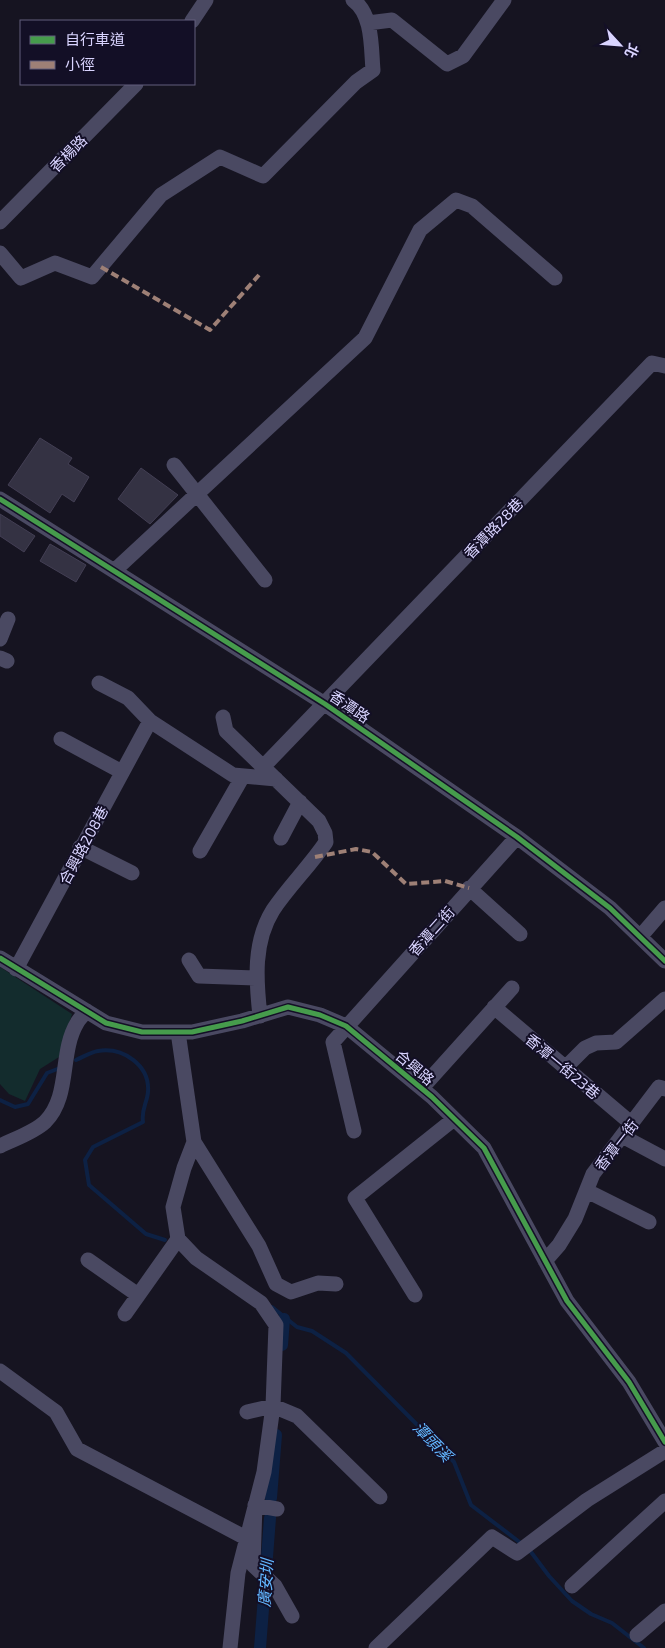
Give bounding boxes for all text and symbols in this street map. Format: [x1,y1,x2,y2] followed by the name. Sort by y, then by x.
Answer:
[20,20,195,85] legend
[595,20,645,70] north arrow
[65,30,125,48] text: 自行車道
[621,41,643,61] text: 北
[65,55,95,73] text: 小徑
[46,131,90,175] street label: 香楊路
[460,494,526,562] street label: 香潭路28巷
[326,686,374,726] street label: 香潭路
[55,803,111,887] street label: 合興路208巷
[404,903,458,959] street label: 香潭二街
[522,1030,604,1102] street label: 香潭一街23巷
[392,1046,438,1088] street label: 合興路
[590,1116,642,1174] street label: 香潭一街
[409,1417,458,1466] water label: 潭頭溪
[254,1556,276,1608] water label: 廣安圳

